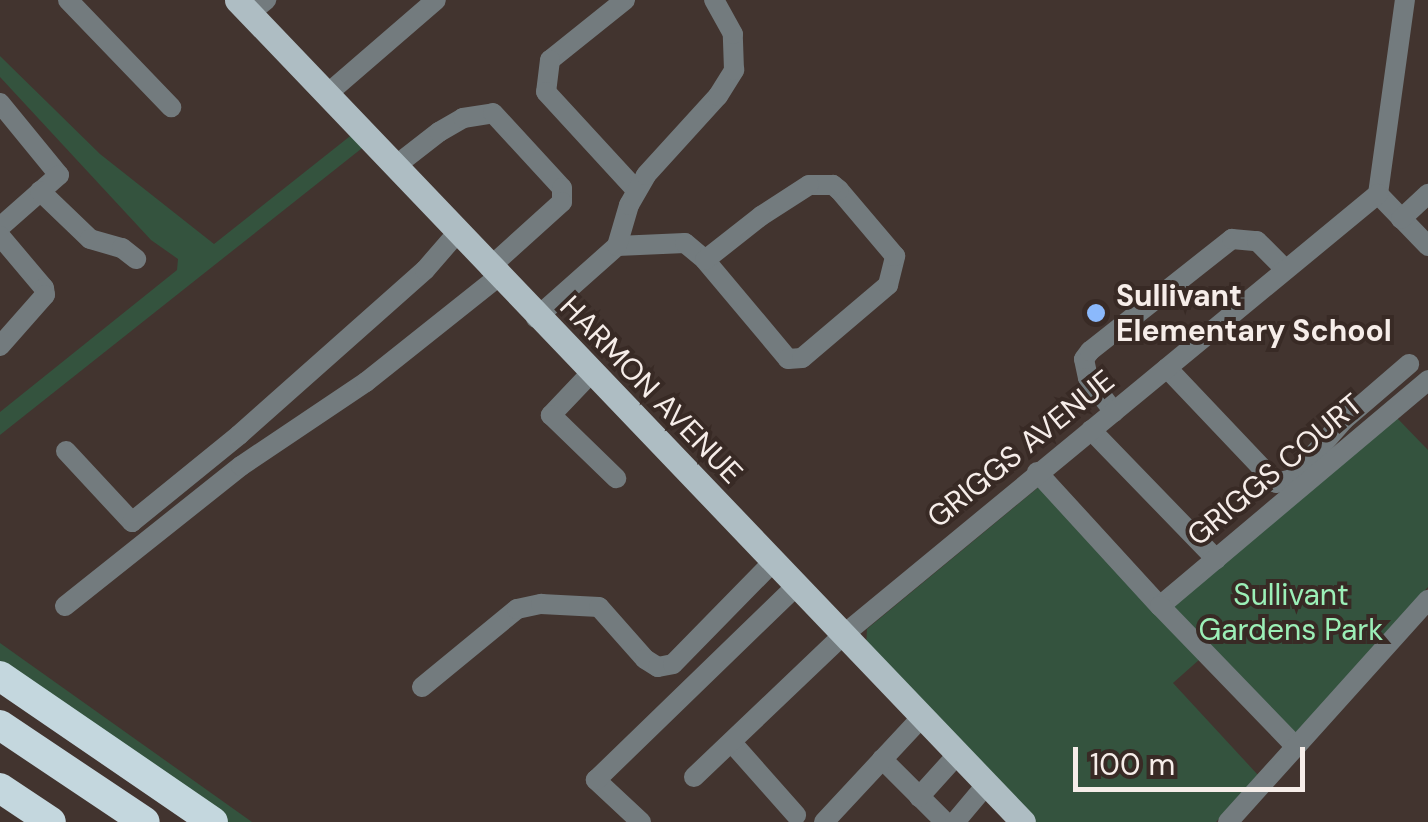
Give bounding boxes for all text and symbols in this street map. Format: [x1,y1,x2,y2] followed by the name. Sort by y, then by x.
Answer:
[1116,278,1392,348] place label: Sullivant Elementary School
[552,289,750,491] street label: HARMON AVENUE
[1085,302,1107,324] marker: Sullivant Elementary School
[920,363,1122,535] street label: GRIGGS AVENUE
[1180,386,1370,554] street label: GRIGGS COURT
[1199,577,1383,648] park label: Sullivant Gardens Park
[1078,727,1310,789] scale bar
[1090,745,1175,784] text: 100 m

